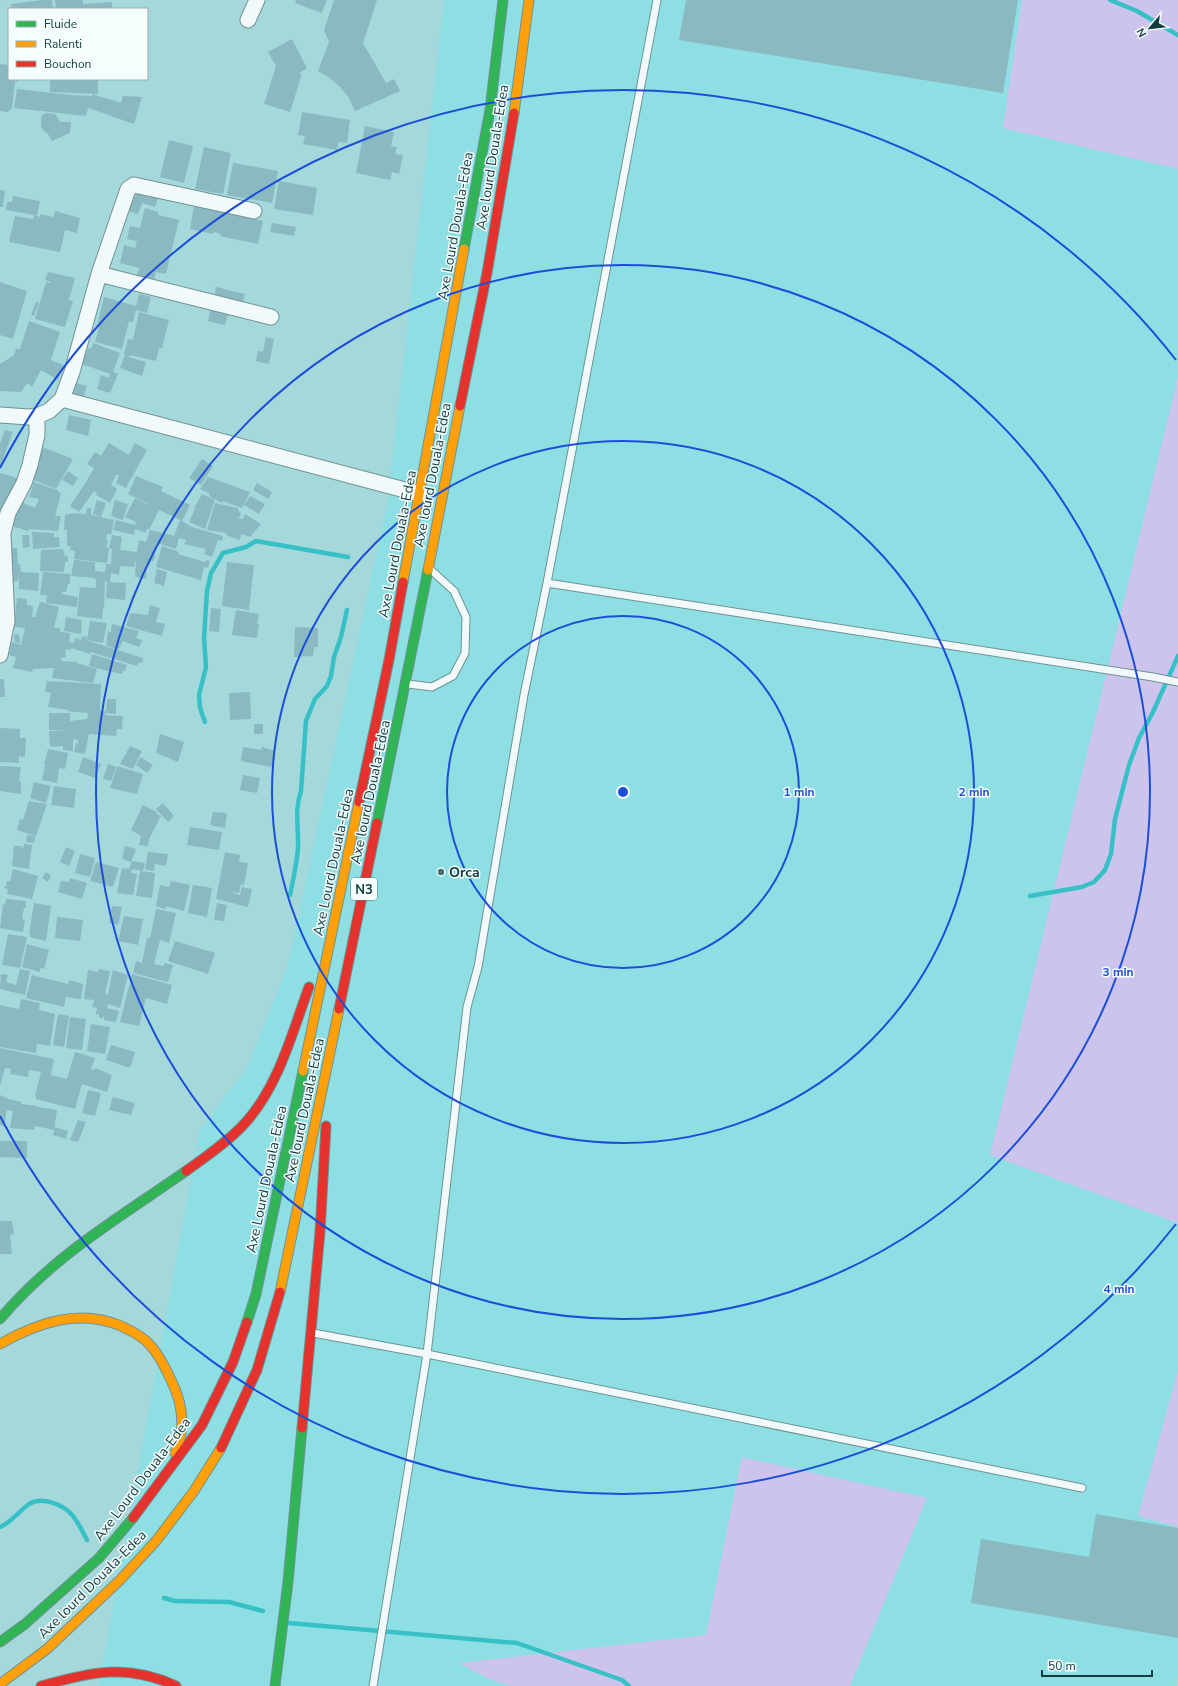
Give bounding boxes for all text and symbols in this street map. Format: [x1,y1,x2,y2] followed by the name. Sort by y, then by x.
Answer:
[8,8,148,80] legend
[1130,8,1170,48] north arrow
[44,16,77,32] text: Fluide
[1133,25,1150,40] text: N
[44,36,82,52] text: Ralenti
[44,56,91,72] text: Bouchon
[472,83,513,231] street label: Axe lourd Douala-Edea
[433,151,478,302] street label: Axe Lourd Douala-Edea
[409,401,456,549] street label: Axe lourd Douala-Edea
[374,469,421,620] street label: Axe Lourd Douala-Edea
[346,718,395,866] street label: Axe lourd Douala-Edea
[783,784,815,800] text: 1 min
[958,784,990,800] text: 2 min
[616,785,630,799] centre of rings
[309,787,358,937] street label: Axe Lourd Douala-Edea
[449,863,480,882] place label: Orca
[436,867,446,877] marker: Orca
[351,878,377,900] road number: N3
[1102,964,1134,980] text: 3 min
[280,1036,329,1184] street label: Axe lourd Douala-Edea
[242,1104,291,1254] street label: Axe Lourd Douala-Edea
[1103,1281,1135,1297] text: 4 min
[90,1414,195,1545] street label: Axe Lourd Douala-Edea
[34,1526,151,1643] street label: Axe lourd Douala-Edea
[1042,1652,1152,1678] scale bar
[1048,1658,1076,1674] text: 50 m

